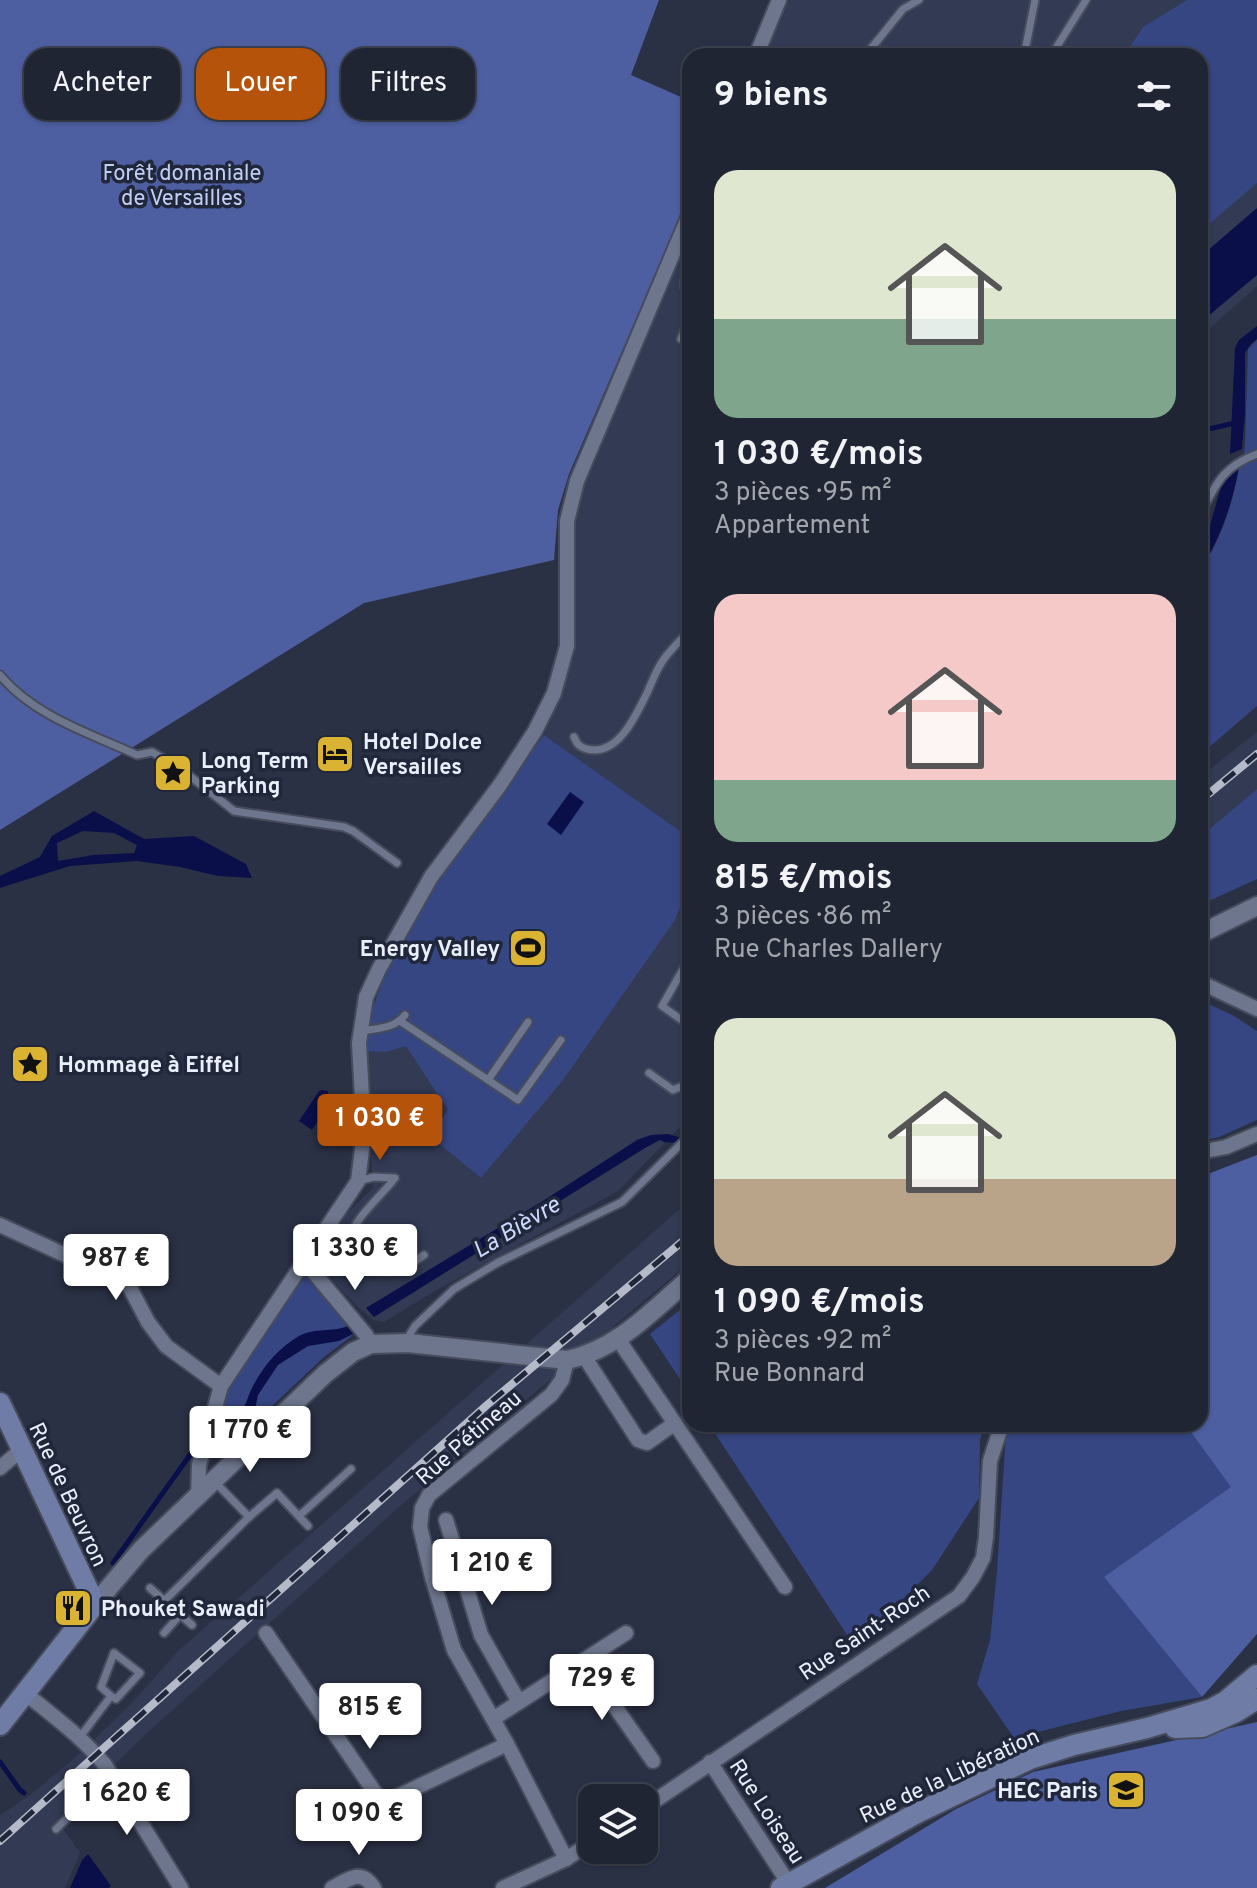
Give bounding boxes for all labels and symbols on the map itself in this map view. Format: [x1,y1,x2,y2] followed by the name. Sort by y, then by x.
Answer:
[103,161,261,213] park label: Forêt domaniale de Versailles
[363,730,482,782] place label: Hotel Dolce Versailles
[314,733,356,775] hotel icon: Hotel Dolce Versailles
[201,749,309,801] place label: Long Term Parking
[152,752,194,794] place icon: Long Term Parking
[507,927,549,969] sports icon: Energy Valley
[360,937,500,964] place label: Energy Valley
[9,1043,51,1085] place icon: Hommage à Eiffel
[58,1053,240,1080] place label: Hommage à Eiffel
[306,1094,454,1162] pin: 1 030 €
[468,1191,567,1266] water label: La Bièvre
[281,1224,429,1292] pin: 1 330 €
[60,1234,172,1302] pin: 987 €
[411,1386,528,1492] street label: Rue Pétineau
[176,1406,324,1474] pin: 1 770 €
[22,1419,112,1571] street label: Rue de Beuvron
[418,1539,566,1607] pin: 1 210 €
[795,1580,936,1688] street label: Rue Saint-Roch
[52,1587,94,1629] restaurant icon: Phouket Sawadi
[101,1597,265,1624] place label: Phouket Sawadi
[546,1654,658,1722] pin: 729 €
[314,1683,426,1751] pin: 815 €
[856,1724,1044,1831] street label: Rue de la Libération
[722,1755,810,1870] street label: Rue Loiseau
[53,1769,201,1837] pin: 1 620 €
[1105,1769,1147,1811] school or university icon: HEC Paris
[997,1779,1098,1806] place label: HEC Paris
[285,1789,433,1857] pin: 1 090 €

